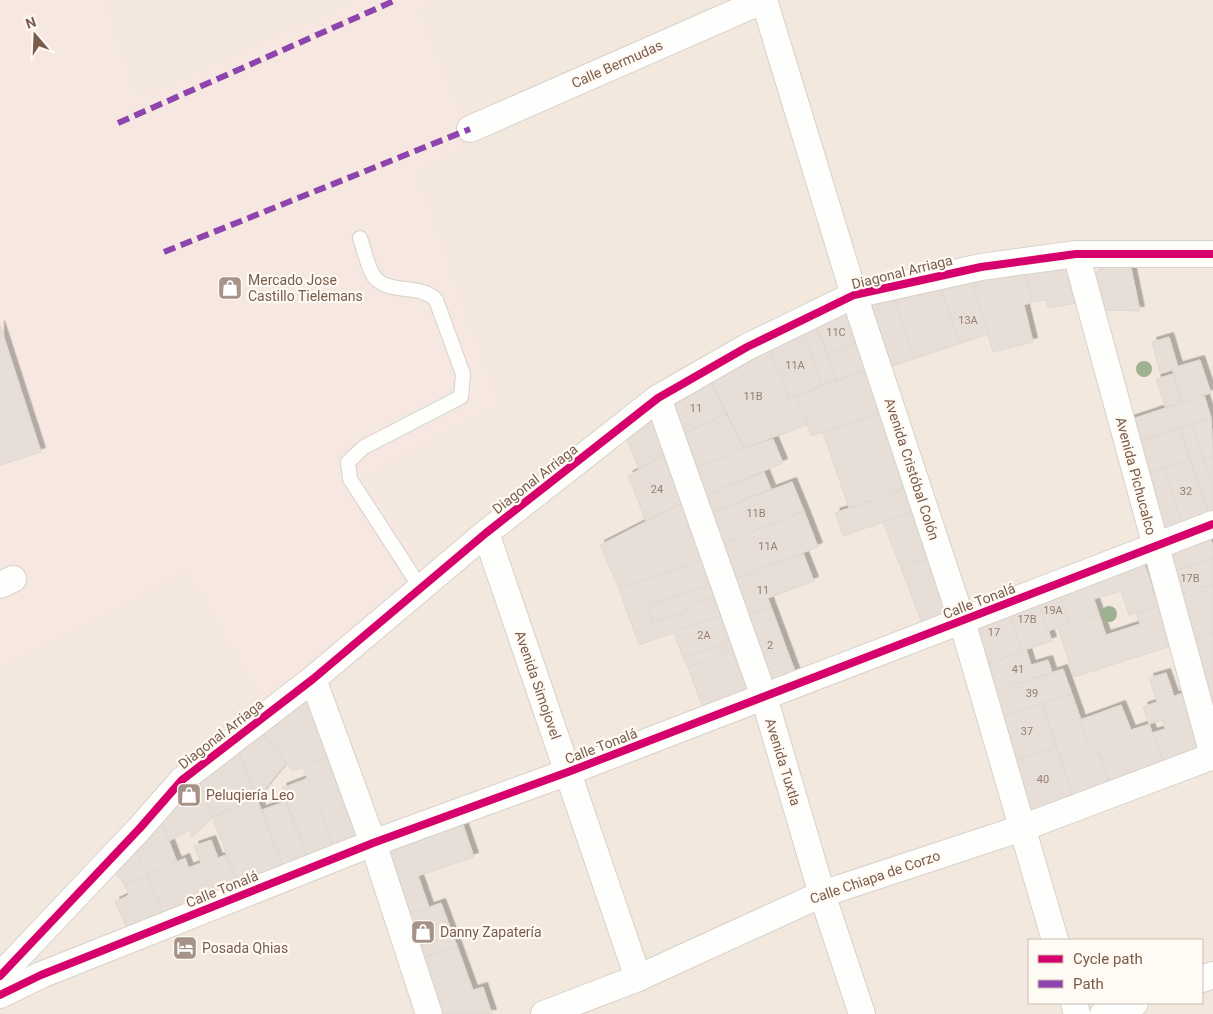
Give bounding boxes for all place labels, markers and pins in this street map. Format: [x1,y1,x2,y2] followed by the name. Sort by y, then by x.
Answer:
[248,272,363,304] place label: Mercado Jose Castillo Tielemans
[217,275,243,301] shop icon: Mercado Jose Castillo Tielemans
[176,782,202,808] shop icon: Peluqiería Leo
[206,787,294,803] place label: Peluqiería Leo
[410,919,436,945] shop icon: Danny Zapatería
[440,924,542,940] place label: Danny Zapatería
[172,935,198,961] hotel icon: Posada Qhias
[202,940,288,956] place label: Posada Qhias

